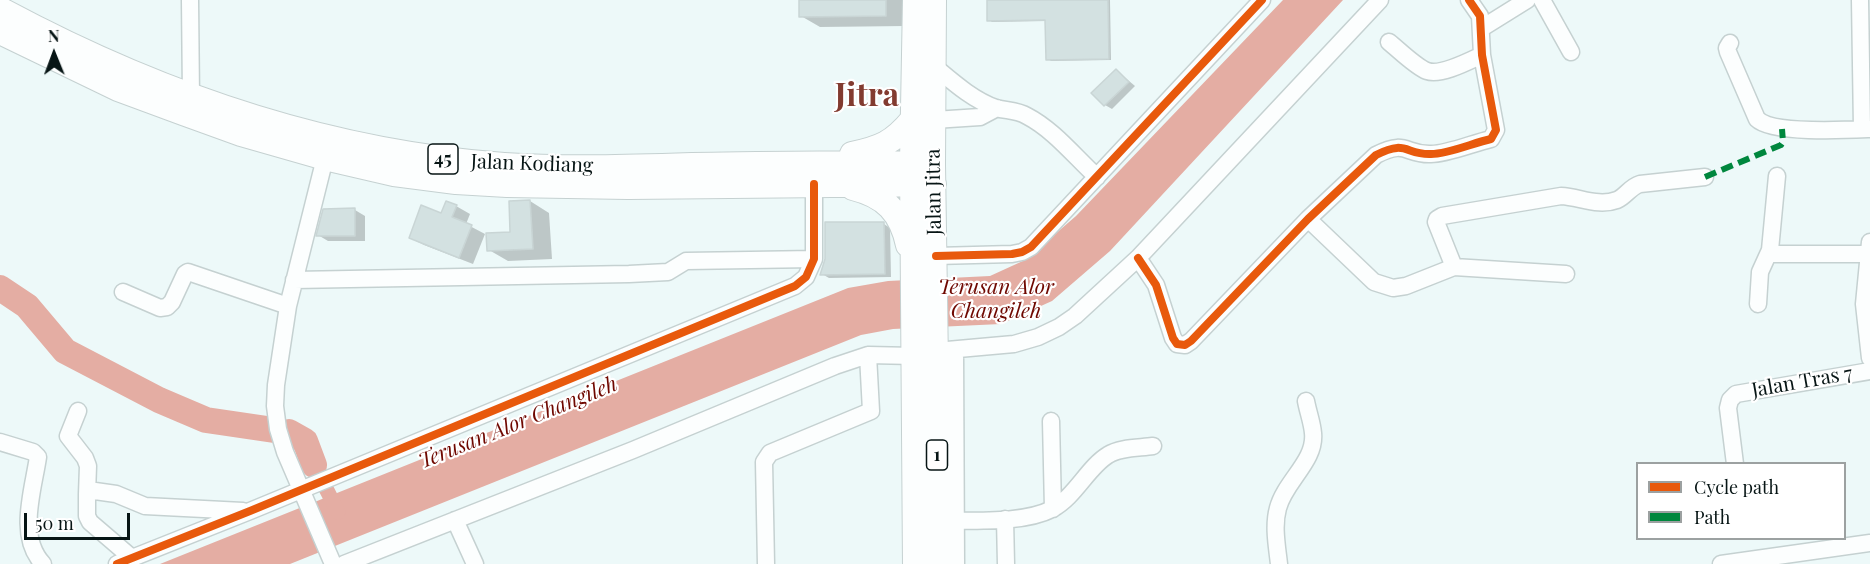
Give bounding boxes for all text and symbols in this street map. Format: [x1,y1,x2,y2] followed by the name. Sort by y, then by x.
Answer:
[24,24,84,84] north arrow
[48,25,60,46] text: N
[835,77,899,115] district label: Jitra
[428,144,458,174] road number: 45
[921,148,947,236] street label: Jalan Jitra
[470,150,594,178] street label: Jalan Kodiang
[938,274,1054,324] water label: Terusan Alor Changileh
[1750,361,1854,403] street label: Jalan Tras 7
[415,372,621,474] water label: Terusan Alor Changileh
[926,440,948,470] road number: 1
[1636,462,1846,540] legend
[1694,475,1779,499] text: Cycle path
[27,501,134,539] scale bar
[1694,505,1730,529] text: Path
[35,511,74,535] text: 50 m

